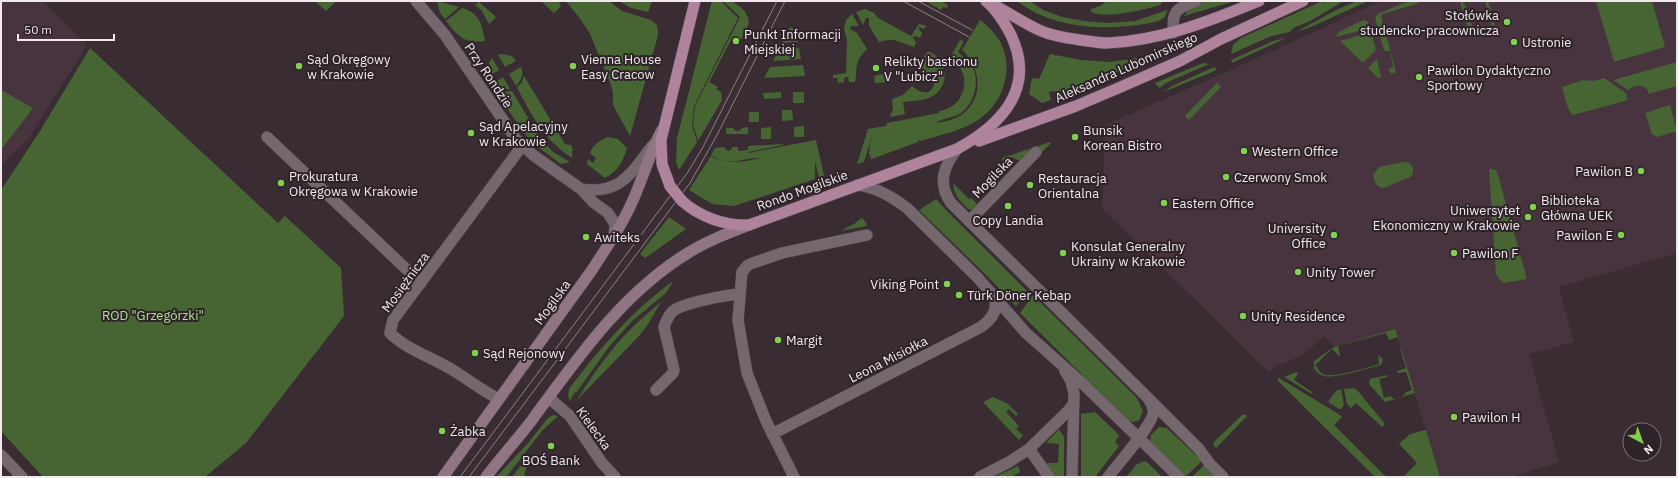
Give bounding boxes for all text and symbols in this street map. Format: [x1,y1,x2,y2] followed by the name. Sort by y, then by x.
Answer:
[1360,7,1499,39] place label: Stołówka studencko-pracownicza
[18,16,114,42] scale bar
[1502,17,1512,27] marker: Stołówka studencko-pracownicza
[24,22,52,37] text: 50 m
[744,26,841,58] place label: Punkt Informacji Miejskiej
[1052,28,1200,107] street label: Aleksandra Lubomirskiego
[1522,34,1571,51] place label: Ustronie
[731,36,741,46] marker: Punkt Informacji Miejskiej
[1509,37,1519,47] marker: Ustronie
[461,39,517,111] street label: Przy Rondzie
[307,51,391,83] place label: Sąd Okręgowy w Krakowie
[581,51,661,83] place label: Vienna House Easy Cracow
[884,53,977,85] place label: Relikty bastionu V "Lubicz"
[294,61,304,71] marker: Sąd Okręgowy w Krakowie
[568,61,578,71] marker: Vienna House Easy Cracow
[1427,62,1551,94] place label: Pawilon Dydaktyczno Sportowy
[871,63,881,73] marker: Relikty bastionu V "Lubicz"
[1414,72,1424,82] marker: Pawilon Dydaktyczno Sportowy
[479,118,568,150] place label: Sąd Apelacyjny w Krakowie
[1083,122,1162,154] place label: Bunsik Korean Bistro
[466,128,476,138] marker: Sąd Apelacyjny w Krakowie
[1070,132,1080,142] marker: Bunsik Korean Bistro
[1252,143,1338,160] place label: Western Office
[1239,146,1249,156] marker: Western Office
[968,153,1016,202] street label: Mogilska
[1575,163,1633,180] place label: Pawilon B
[754,166,850,215] street label: Rondo Mogilskie
[1636,166,1646,176] marker: Pawilon B
[289,168,418,200] place label: Prokuratura Okręgowa w Krakowie
[1234,169,1327,186] place label: Czerwony Smok
[1038,170,1107,202] place label: Restauracja Orientalna
[1221,172,1231,182] marker: Czerwony Smok
[276,178,286,188] marker: Prokuratura Okręgowa w Krakowie
[1025,180,1035,190] marker: Restauracja Orientalna
[1541,192,1613,224] place label: Biblioteka Główna UEK
[1172,195,1254,212] place label: Eastern Office
[1159,198,1169,208] marker: Eastern Office
[1003,201,1013,211] marker: Copy Landia
[1373,202,1520,234] place label: Uniwersytet Ekonomiczny w Krakowie
[1528,202,1538,212] marker: Biblioteka Główna UEK
[973,212,1044,229] place label: Copy Landia
[1523,212,1533,222] marker: Uniwersytet Ekonomiczny w Krakowie
[1268,220,1327,252] place label: University Office
[1556,227,1613,244] place label: Pawilon E
[594,229,640,246] place label: Awiteks
[1329,230,1339,240] marker: University Office
[1616,230,1626,240] marker: Pawilon E
[581,232,591,242] marker: Awiteks
[1071,238,1186,270] place label: Konsulat Generalny Ukrainy w Krakowie
[1462,245,1518,262] place label: Pawilon F
[1058,248,1068,258] marker: Konsulat Generalny Ukrainy w Krakowie
[1449,248,1459,258] marker: Pawilon F
[378,249,433,316] street label: Mosiężnicza
[1306,264,1375,281] place label: Unity Tower
[1293,267,1303,277] marker: Unity Tower
[530,276,574,328] street label: Mogilska
[870,276,939,293] place label: Viking Point
[942,279,952,289] marker: Viking Point
[967,287,1071,304] place label: Türk Döner Kebap
[954,290,964,300] marker: Türk Döner Kebap
[102,307,204,324] park label: ROD "Grzegórzki"
[1251,308,1345,325] place label: Unity Residence
[1238,311,1248,321] marker: Unity Residence
[786,332,823,349] place label: Margit
[846,332,931,387] street label: Leona Misiołka
[773,335,783,345] marker: Margit
[483,345,565,362] place label: Sąd Rejonowy
[470,348,480,358] marker: Sąd Rejonowy
[572,403,615,453] street label: Kielecka
[1462,409,1520,426] place label: Pawilon H
[1449,412,1459,422] marker: Pawilon H
[1622,422,1662,462] north arrow
[450,423,486,440] place label: Żabka
[437,426,447,436] marker: Żabka
[546,441,556,451] marker: BOŚ Bank
[1641,442,1656,457] text: N
[522,452,580,469] place label: BOŚ Bank

